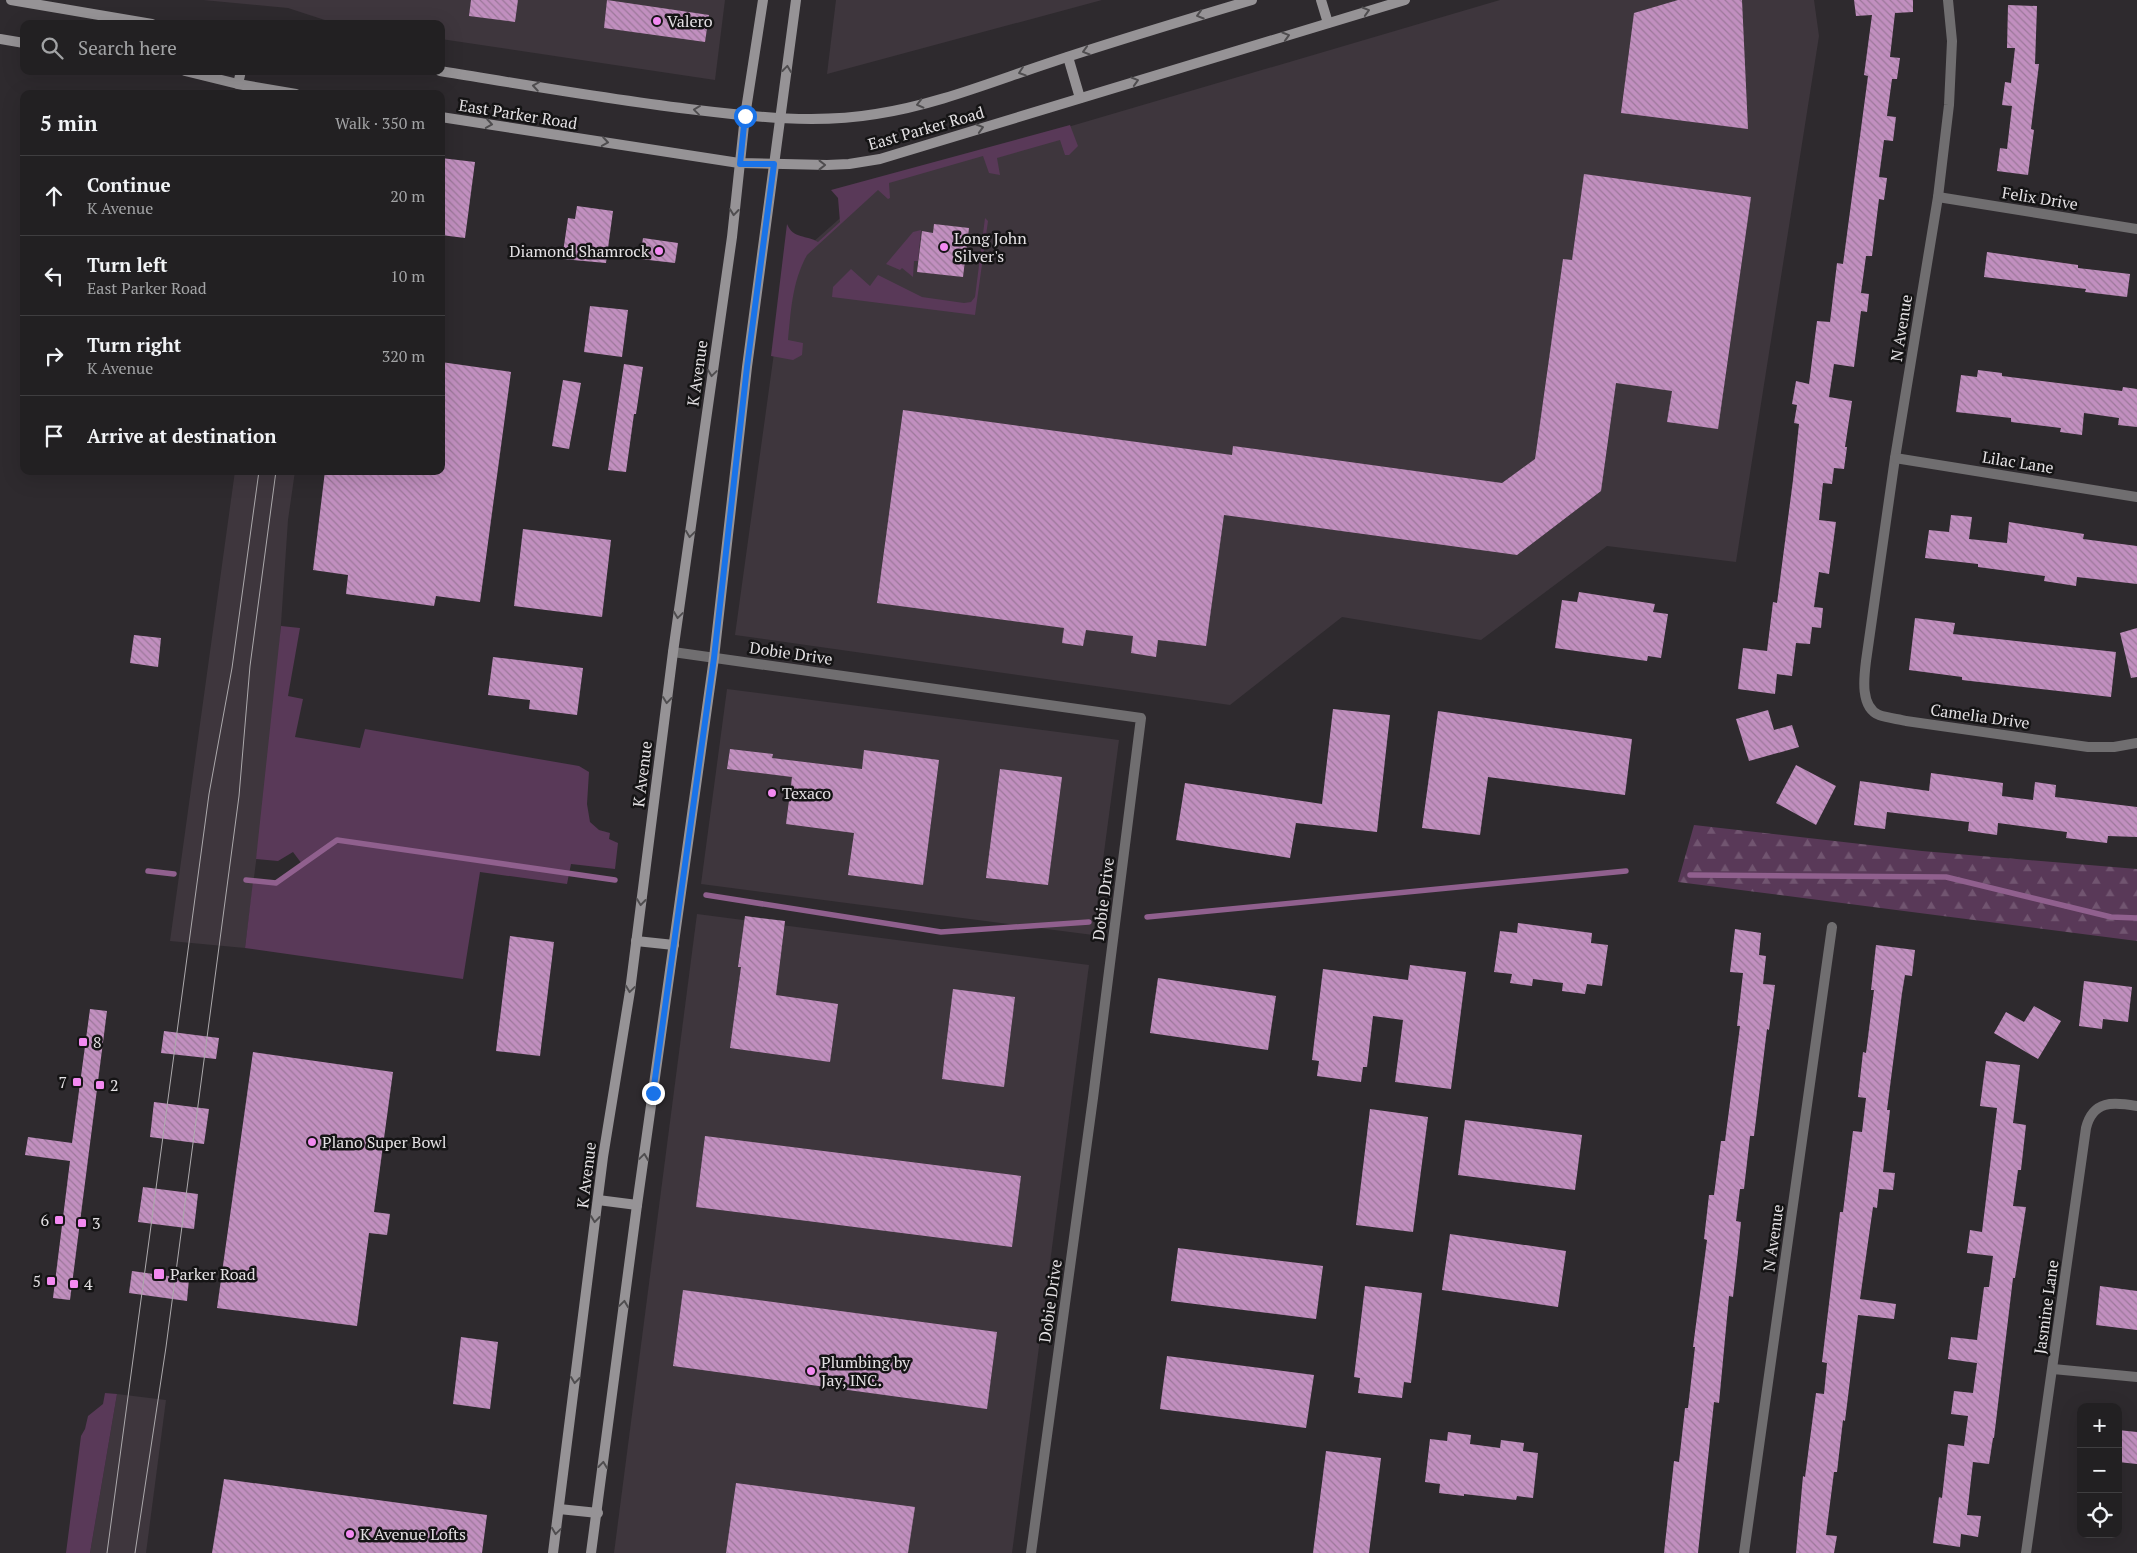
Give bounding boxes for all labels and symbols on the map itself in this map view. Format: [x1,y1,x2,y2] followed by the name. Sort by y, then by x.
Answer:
[1362,7,1370,17] one-way arrow
[667,10,713,32] place label: Valero
[1197,10,1205,20] one-way arrow
[651,15,663,27] marker: Valero
[1282,31,1290,41] one-way arrow
[1082,45,1091,55] one-way arrow
[781,65,792,73] one-way arrow
[1019,66,1027,76] one-way arrow
[1131,77,1139,87] one-way arrow
[532,82,540,92] one-way arrow
[457,94,579,134] street label: East Parker Road
[916,98,925,109] one-way arrow
[865,101,987,155] street label: East Parker Road
[692,105,700,116] one-way arrow
[734,105,757,128] route start
[485,119,494,129] one-way arrow
[975,124,983,134] one-way arrow
[600,137,609,147] one-way arrow
[818,160,826,170] one-way arrow
[2000,181,2080,215] street label: Felix Drive
[729,208,740,216] one-way arrow
[954,227,1027,267] place label: Long John Silver's
[509,240,650,262] place label: Diamond Shamrock
[938,241,950,253] marker: Long John Silver's
[653,245,665,257] marker: Diamond Shamrock
[1885,293,1917,363] street label: N Avenue
[681,339,713,407] street label: K Avenue
[707,369,718,377] one-way arrow
[1981,445,2055,479] street label: Lilac Lane
[685,530,695,538] one-way arrow
[673,611,684,619] one-way arrow
[748,636,834,670] street label: Dobie Drive
[662,696,673,704] one-way arrow
[1929,698,2031,734] street label: Camelia Drive
[627,740,657,808] street label: K Avenue
[782,782,831,804] place label: Texaco
[766,787,778,799] marker: Texaco
[1087,856,1119,942] street label: Dobie Drive
[636,898,647,906] one-way arrow
[625,985,635,994] one-way arrow
[93,1031,102,1053] place label: 8
[77,1036,89,1048] marker: 8
[58,1071,67,1093] place label: 7
[110,1074,119,1096] place label: 2
[71,1076,83,1088] marker: 7
[94,1079,106,1091] marker: 2
[642,1082,665,1105] route end
[322,1131,447,1153] place label: Plano Super Bowl
[306,1136,318,1148] marker: Plano Super Bowl
[571,1141,601,1209] street label: K Avenue
[638,1153,649,1161] one-way arrow
[1757,1203,1789,1273] street label: N Avenue
[40,1209,49,1231] place label: 6
[92,1212,101,1234] place label: 3
[53,1214,65,1226] marker: 6
[590,1215,601,1223] one-way arrow
[76,1217,88,1229] marker: 3
[1033,1258,1067,1344] street label: Dobie Drive
[2028,1258,2064,1356] street label: Jasmine Lane
[170,1263,256,1285] place label: Parker Road
[152,1267,166,1281] marker: Parker Road
[32,1270,41,1292] place label: 5
[84,1273,93,1295] place label: 4
[45,1275,57,1287] marker: 5
[68,1278,80,1290] marker: 4
[618,1299,629,1307] one-way arrow
[821,1351,911,1391] place label: Plumbing by Jay, INC.
[805,1365,817,1377] marker: Plumbing by Jay, INC.
[570,1376,580,1385] one-way arrow
[597,1461,608,1469] one-way arrow
[360,1523,466,1545] place label: K Avenue Lofts
[551,1527,562,1535] one-way arrow
[344,1528,356,1540] marker: K Avenue Lofts

